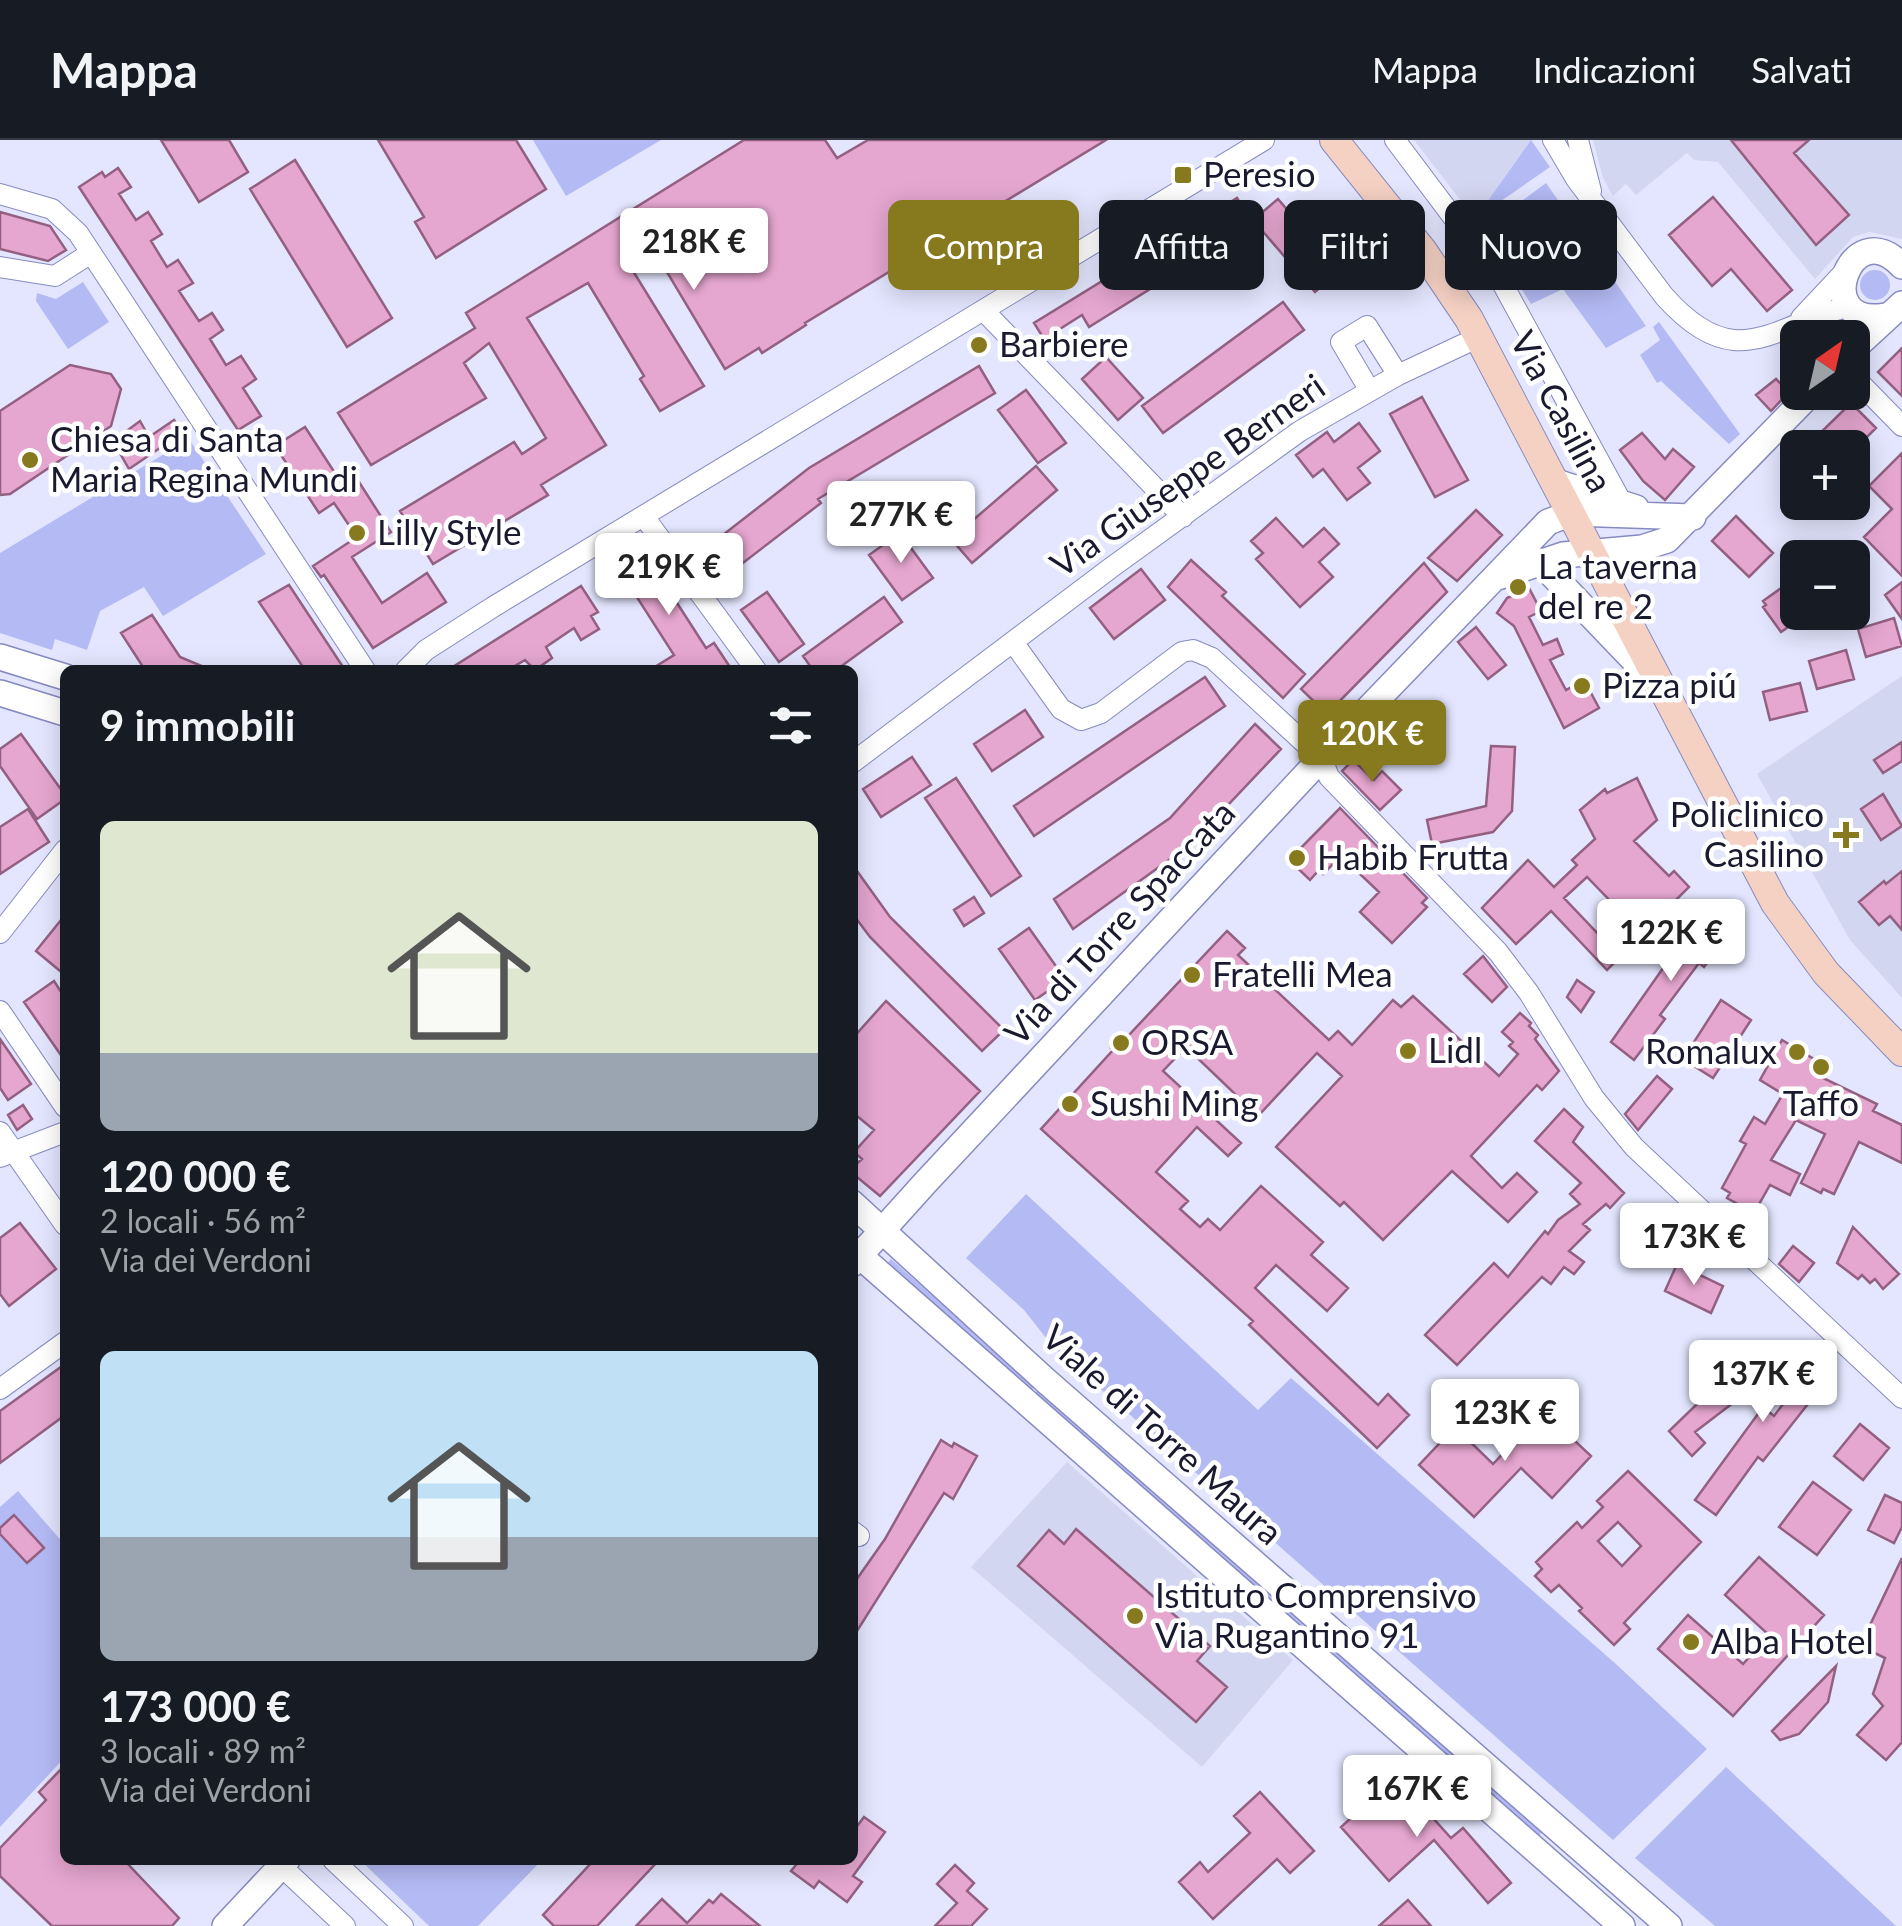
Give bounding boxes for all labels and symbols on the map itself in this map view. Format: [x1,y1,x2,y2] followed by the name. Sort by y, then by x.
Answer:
[1203,152,1315,194] place label: Peresio
[1172,164,1194,186] marker: Peresio
[613,208,775,293] pin: 218K €
[1780,320,1870,410] north arrow
[999,322,1128,364] place label: Barbiere
[1503,323,1623,499] street label: Via Casilina
[968,334,990,356] marker: Barbiere
[1042,364,1332,585] street label: Via Giuseppe Berneri
[50,417,358,499] place label: Chiesa di Santa Maria Regina Mundi
[19,449,41,471] marker: Chiesa di Santa Maria Regina Mundi
[820,481,982,566] pin: 277K €
[377,510,522,552] place label: Lilly Style
[346,522,368,544] marker: Lilly Style
[588,533,750,618] pin: 219K €
[1538,544,1698,626] place label: La taverna del re 2
[1507,576,1529,598] marker: La taverna del re 2
[1602,663,1737,705] place label: Pizza piú
[1571,675,1593,697] marker: Pizza piú
[1291,700,1453,785] pin: 120K €
[995,791,1243,1052] street label: Via di Torre Spaccata
[1670,792,1824,874] place label: Policlinico Casilino
[1833,822,1859,848] marker: Policlinico Casilino
[1317,835,1509,877] place label: Habib Frutta
[1286,847,1308,869] marker: Habib Frutta
[1590,899,1752,984] pin: 122K €
[1212,952,1393,994] place label: Fratelli Mea
[1181,964,1203,986] marker: Fratelli Mea
[1141,1020,1233,1062] place label: ORSA
[1428,1028,1482,1070] place label: Lidl
[1645,1029,1778,1071] place label: Romalux
[1110,1032,1132,1054] marker: ORSA
[1397,1040,1419,1062] marker: Lidl
[1786,1041,1808,1063] marker: Romalux
[1810,1056,1832,1078] marker: Taffo
[1090,1081,1259,1123] place label: Sushi Ming
[1783,1081,1859,1123] place label: Taffo
[1059,1093,1081,1115] marker: Sushi Ming
[1613,1203,1775,1288] pin: 173K €
[1035,1315,1292,1552] street label: Viale di Torre Maura
[1682,1340,1844,1425] pin: 137K €
[1424,1379,1586,1464] pin: 123K €
[1155,1573,1477,1655] place label: Istituto Comprensivo Via Rugantino 91
[1124,1605,1146,1627] marker: Istituto Comprensivo Via Rugantino 91
[1711,1619,1874,1661] place label: Alba Hotel
[1680,1631,1702,1653] marker: Alba Hotel
[1336,1755,1498,1840] pin: 167K €

